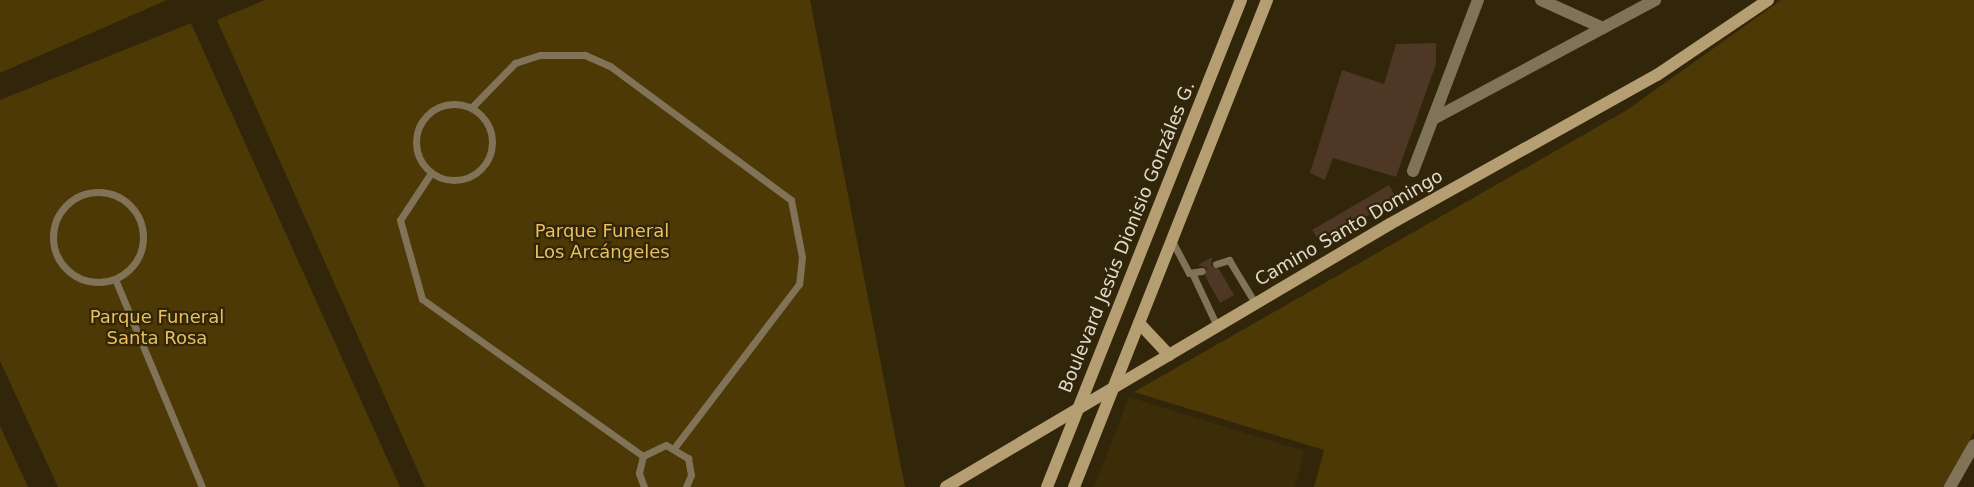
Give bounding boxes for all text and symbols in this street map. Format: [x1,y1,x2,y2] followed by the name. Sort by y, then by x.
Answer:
[1054,78,1200,396] street label: Boulevard Jesús Dionisio Gonzáles G.
[1251,165,1447,291] street label: Camino Santo Domingo
[534,221,670,264] park label: Parque Funeral Los Arcángeles
[90,307,224,350] park label: Parque Funeral Santa Rosa

